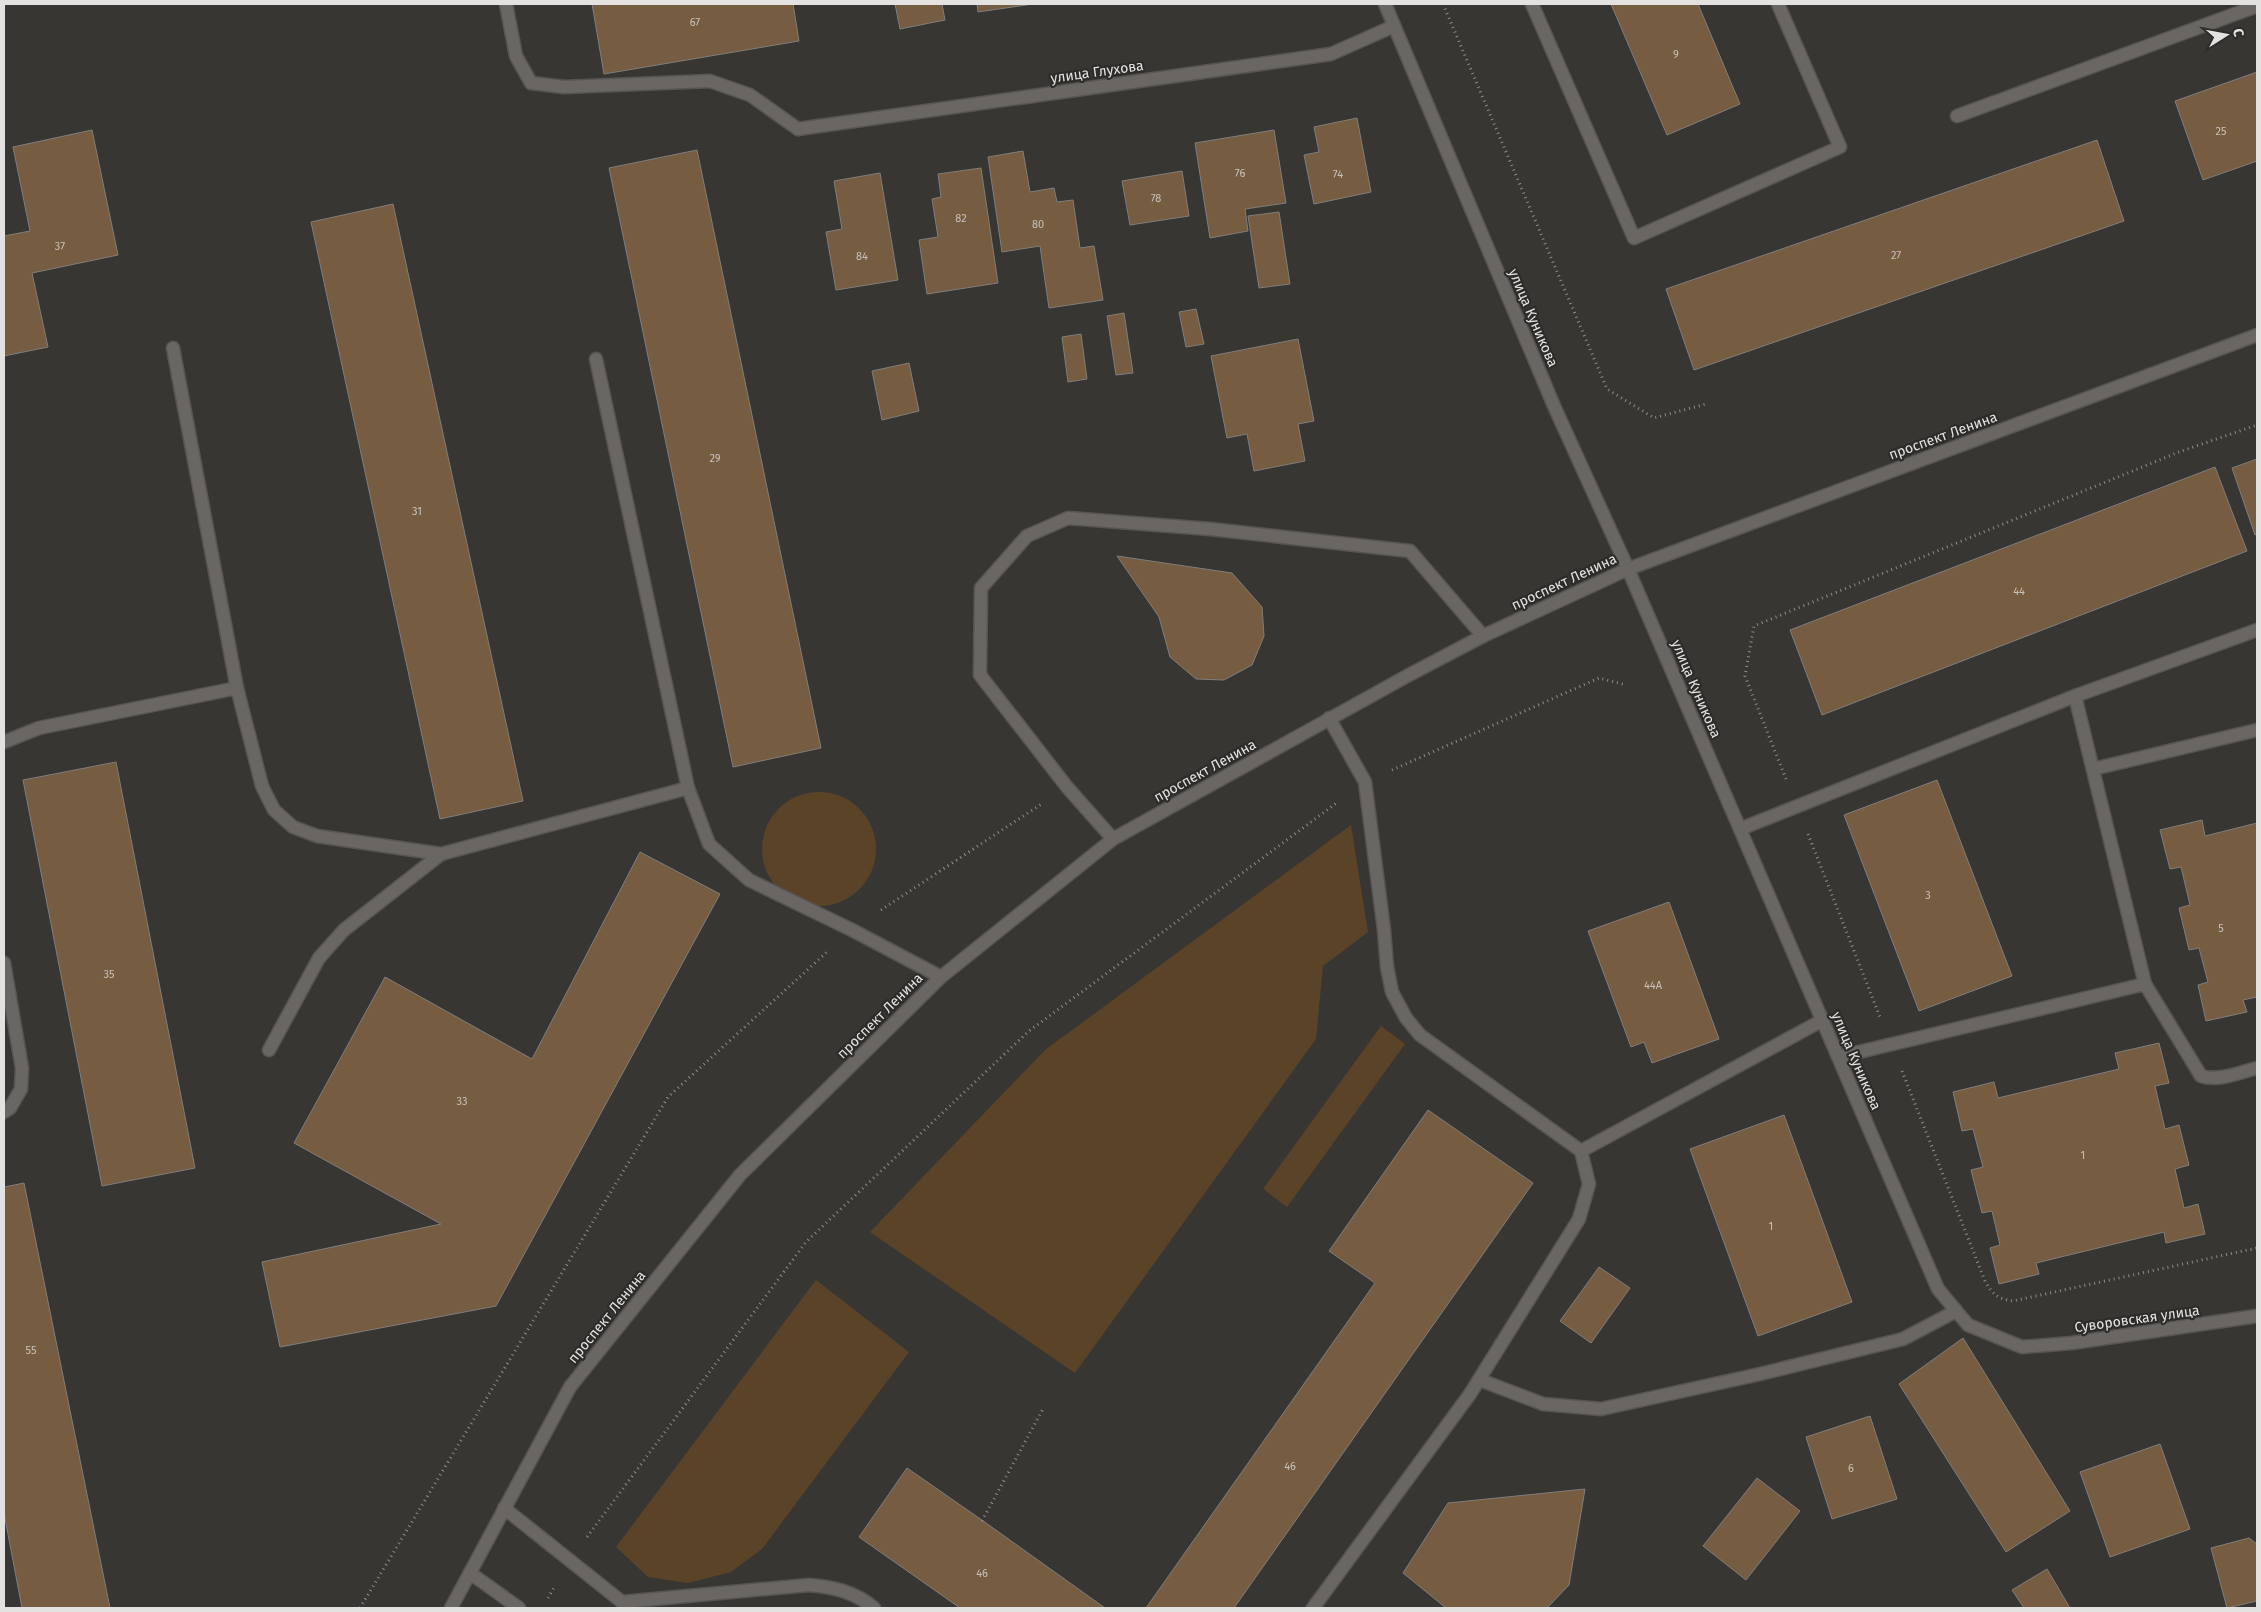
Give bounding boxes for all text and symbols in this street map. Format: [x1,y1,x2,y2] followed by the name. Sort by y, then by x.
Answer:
[2201,10,2251,60] north arrow
[690,16,700,29] house number: 67
[2229,27,2247,38] text: С
[1673,48,1679,61] house number: 9
[1049,57,1145,87] street label: улица Глухова
[2216,125,2227,138] house number: 25
[1235,167,1245,180] house number: 76
[1333,168,1343,181] house number: 74
[1151,192,1161,205] house number: 78
[955,212,967,225] house number: 82
[1032,218,1044,231] house number: 80
[55,240,65,253] house number: 37
[1891,249,1901,262] house number: 27
[856,250,868,263] house number: 84
[1505,266,1561,370] street label: улица Куникова
[1886,408,2000,464] street label: проспект Ленина
[709,452,721,465] house number: 29
[412,505,422,518] house number: 31
[1509,550,1619,614] street label: проспект Ленина
[2013,585,2025,598] house number: 44
[1668,637,1724,741] street label: улица Куникова
[1151,736,1259,806] street label: проспект Ленина
[1925,889,1931,902] house number: 3
[2218,922,2224,935] house number: 5
[104,968,115,981] house number: 35
[834,970,926,1062] street label: проспект Ленина
[1644,979,1663,992] house number: 44А
[1828,1009,1884,1113] street label: улица Куникова
[457,1095,467,1108] house number: 33
[2081,1149,2085,1162] house number: 1
[1769,1220,1773,1233] house number: 1
[564,1267,650,1367] street label: проспект Ленина
[2073,1302,2201,1336] street label: Суворовская улица
[26,1344,37,1357] house number: 55
[1284,1460,1296,1473] house number: 46
[1848,1462,1854,1475] house number: 6
[976,1567,988,1580] house number: 46

